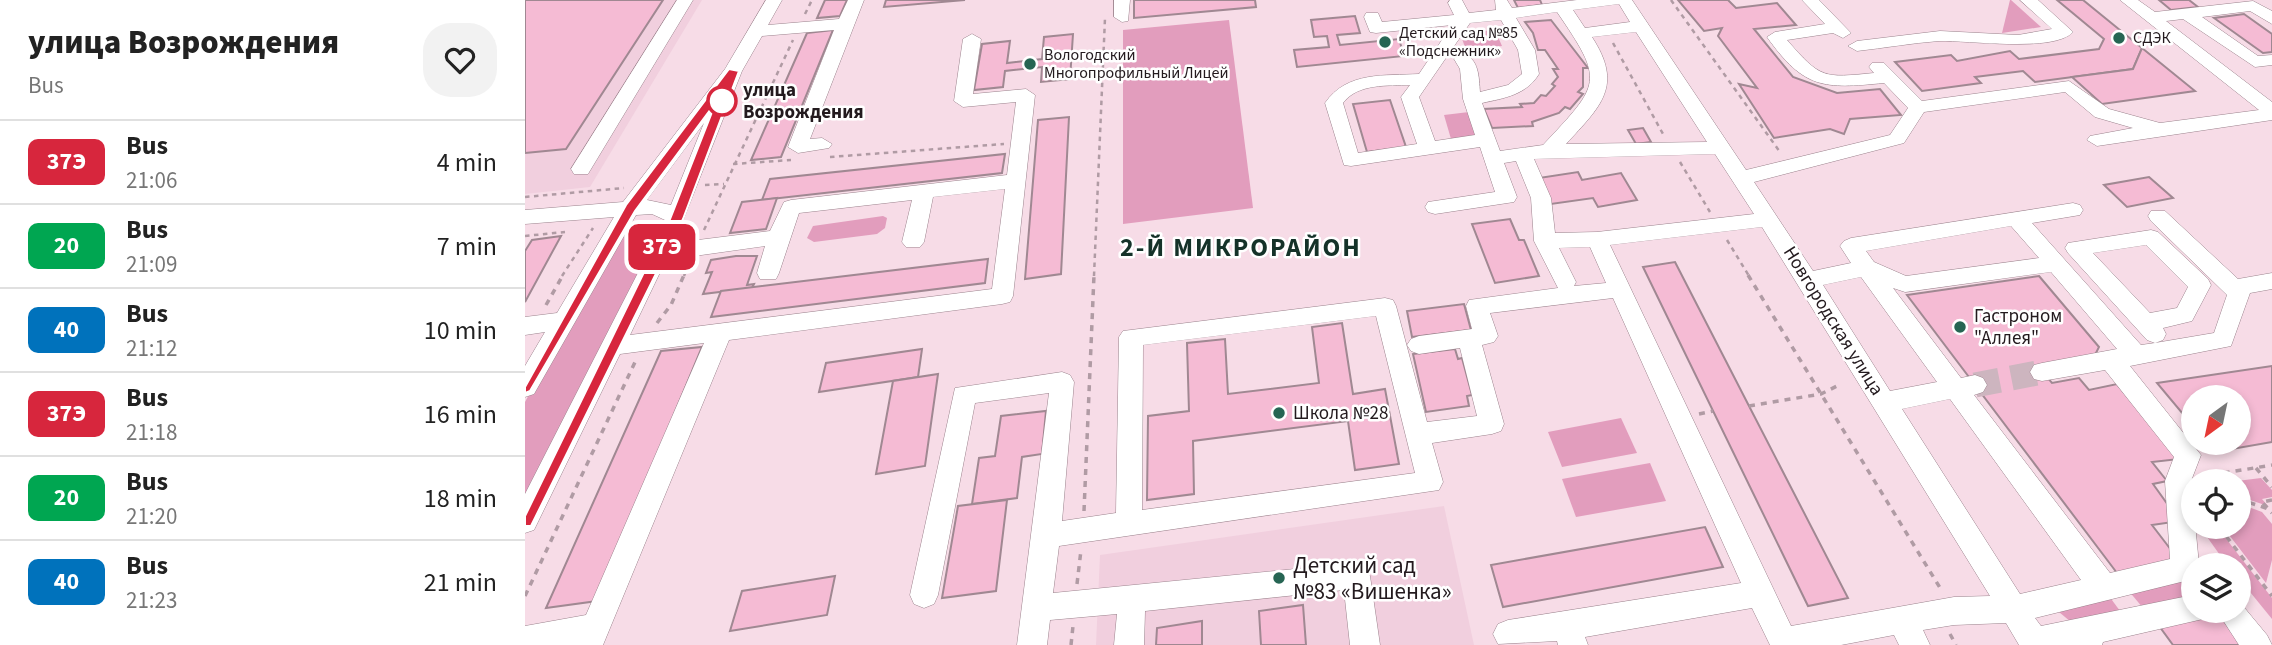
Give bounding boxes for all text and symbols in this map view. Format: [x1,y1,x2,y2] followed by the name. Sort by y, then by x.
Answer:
[28,19,339,66] text: улица Возрождения
[1399,22,1518,62] place label: Детский сад №85 «Подснежник»
[423,23,497,97] button: heart
[2133,27,2171,49] place label: СДЭК
[2111,30,2127,46] marker: СДЭК
[1377,34,1393,50] marker: Детский сад №85 «Подснежник»
[1044,44,1228,84] place label: Вологодский Многопрофильный Лицей
[1022,56,1038,72] marker: Вологодский Многопрофильный Лицей
[28,69,64,102] text: Bus
[743,77,864,126] place label: улица Возрождения
[707,86,737,116] marker: улица Возрождения
[126,127,168,164] text: Bus
[47,144,86,179] text: 37Э
[437,144,497,181] text: 4 min
[126,164,177,197] text: 21:06
[126,211,168,248] text: Bus
[622,224,702,270] line badge: 37Э
[54,228,79,263] text: 20
[437,228,497,265] text: 7 min
[642,229,682,264] text: 37Э
[1120,229,1362,266] district label: 2-Й МИКРОРАЙОН
[1776,241,1890,401] street label: Новгородская улица
[126,248,177,281] text: 21:09
[126,295,168,332] text: Bus
[1974,303,2062,352] place label: Гастроном "Аллея"
[54,312,79,347] text: 40
[424,312,497,349] text: 10 min
[1952,319,1968,335] marker: Гастроном "Аллея"
[126,332,177,365] text: 21:12
[126,379,168,416] text: Bus
[2181,385,2251,455] north arrow
[2181,385,2251,623] map controls
[47,396,86,431] text: 37Э
[424,396,497,433] text: 16 min
[1293,400,1388,427] place label: Школа №28
[1271,405,1287,421] marker: Школа №28
[126,416,177,449] text: 21:18
[126,463,168,500] text: Bus
[2181,469,2251,539] button: locate
[54,480,79,515] text: 20
[424,480,497,517] text: 18 min
[126,500,177,533] text: 21:20
[126,547,168,584] text: Bus
[1293,549,1452,608] place label: Детский сад №83 «Вишенка»
[2181,553,2251,623] button: layers
[54,564,79,599] text: 40
[424,564,497,601] text: 21 min
[1271,570,1287,586] marker: Детский сад №83 «Вишенка»
[126,584,177,617] text: 21:23

